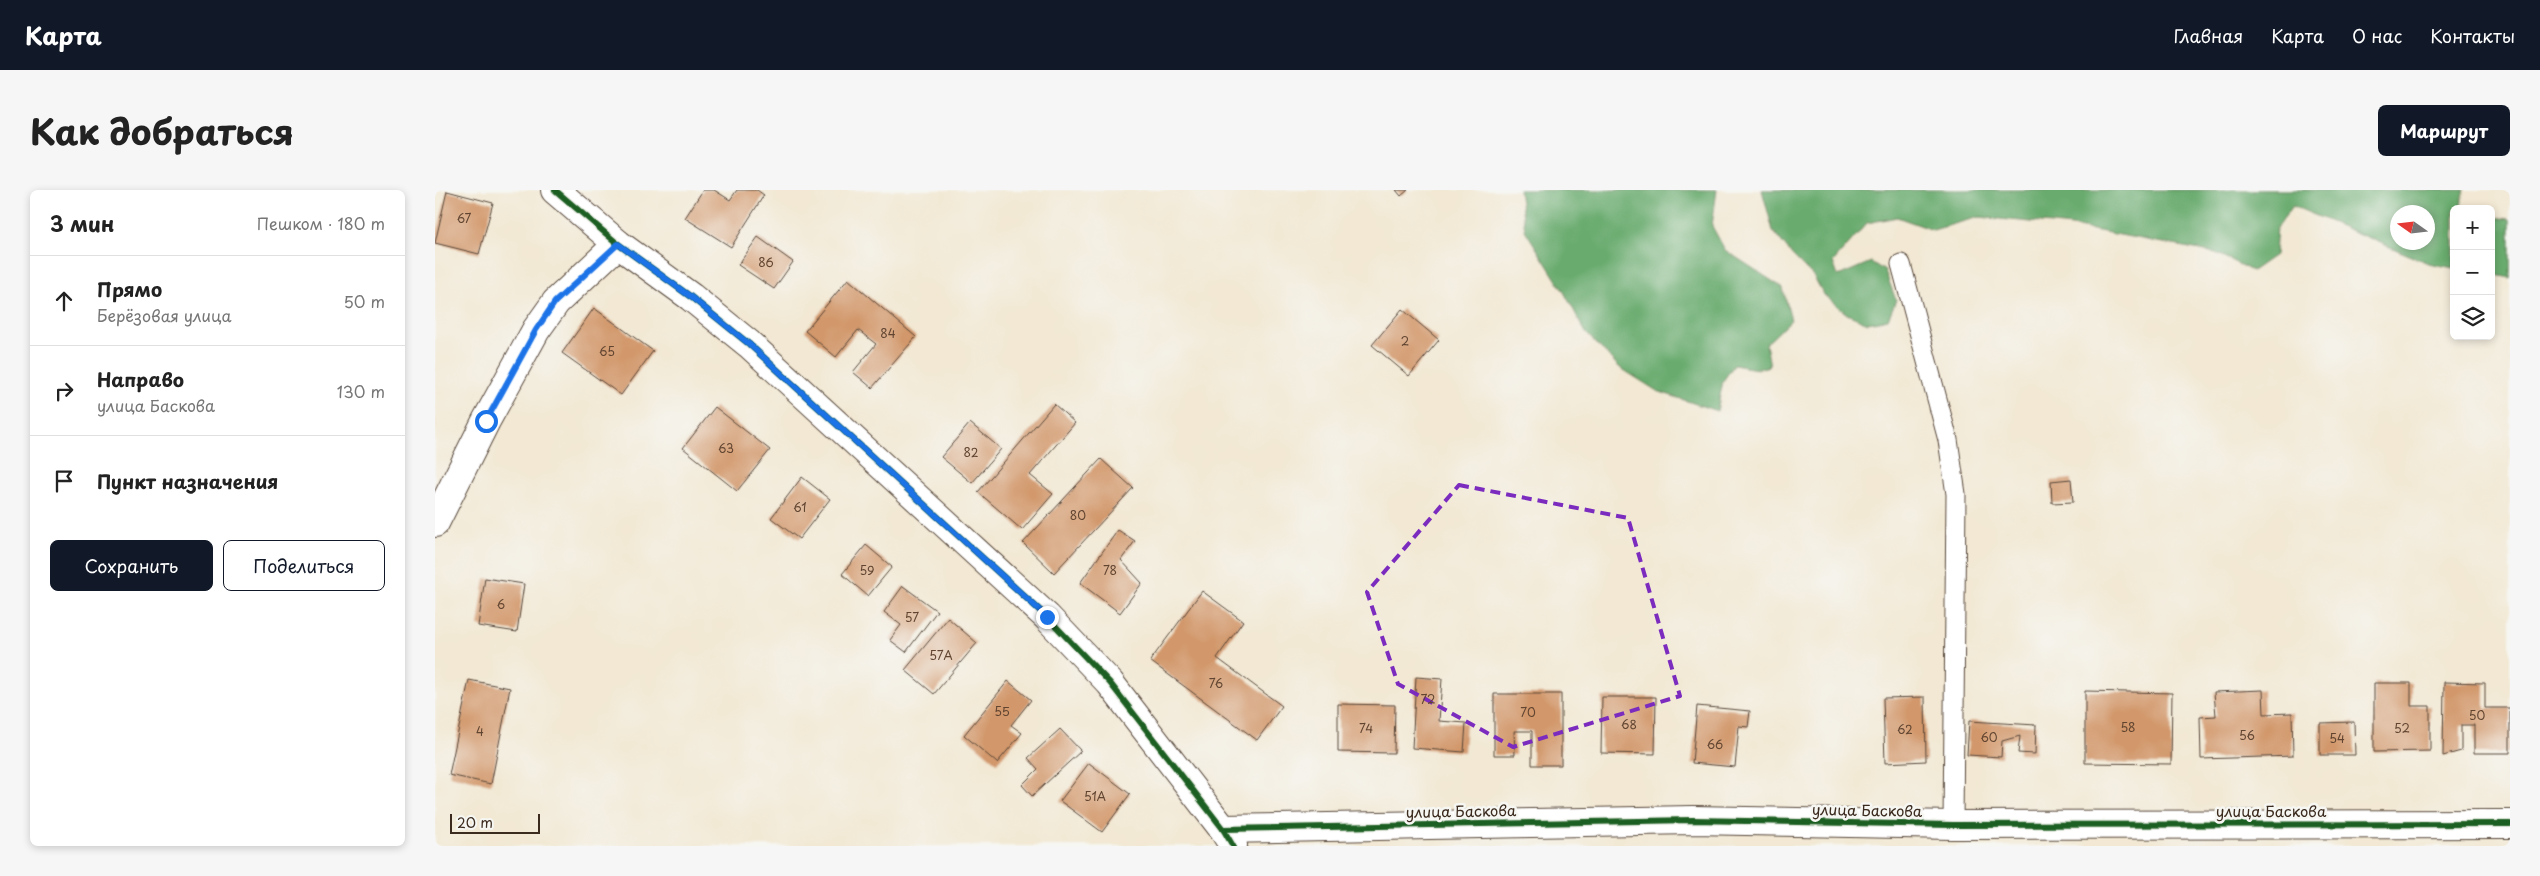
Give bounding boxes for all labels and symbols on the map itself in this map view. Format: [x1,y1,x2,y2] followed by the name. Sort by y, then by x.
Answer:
[2390,205,2435,250] north arrow
[457,209,472,227] house number: 67
[758,253,774,271] house number: 86
[880,324,896,342] house number: 84
[1401,332,1409,350] house number: 2
[599,342,615,360] house number: 65
[475,410,498,433] route start
[718,439,734,457] house number: 63
[964,443,979,461] house number: 82
[793,498,807,516] house number: 61
[1070,506,1086,524] house number: 80
[860,561,874,579] house number: 59
[1103,561,1117,579] house number: 78
[497,595,505,613] house number: 6
[1036,606,1059,629] route end
[905,608,919,626] house number: 57
[929,646,953,664] house number: 57А
[1209,674,1223,692] house number: 76
[1420,690,1436,708] house number: 72
[994,702,1010,720] house number: 55
[1520,703,1536,721] house number: 70
[2469,706,2485,724] house number: 50
[1621,715,1637,733] house number: 68
[2120,718,2136,736] house number: 58
[1359,719,1373,737] house number: 74
[2394,719,2410,737] house number: 52
[1897,720,1913,738] house number: 62
[476,722,484,740] house number: 4
[2239,726,2255,744] house number: 56
[1980,728,1998,746] house number: 60
[2329,729,2345,747] house number: 54
[1707,735,1723,753] house number: 66
[1084,787,1106,805] house number: 51А
[1812,797,1923,822] street label: улица Баскова
[1405,798,1517,823] street label: улица Баскова
[2216,799,2327,822] street label: улица Баскова
[450,811,540,834] scale bar

